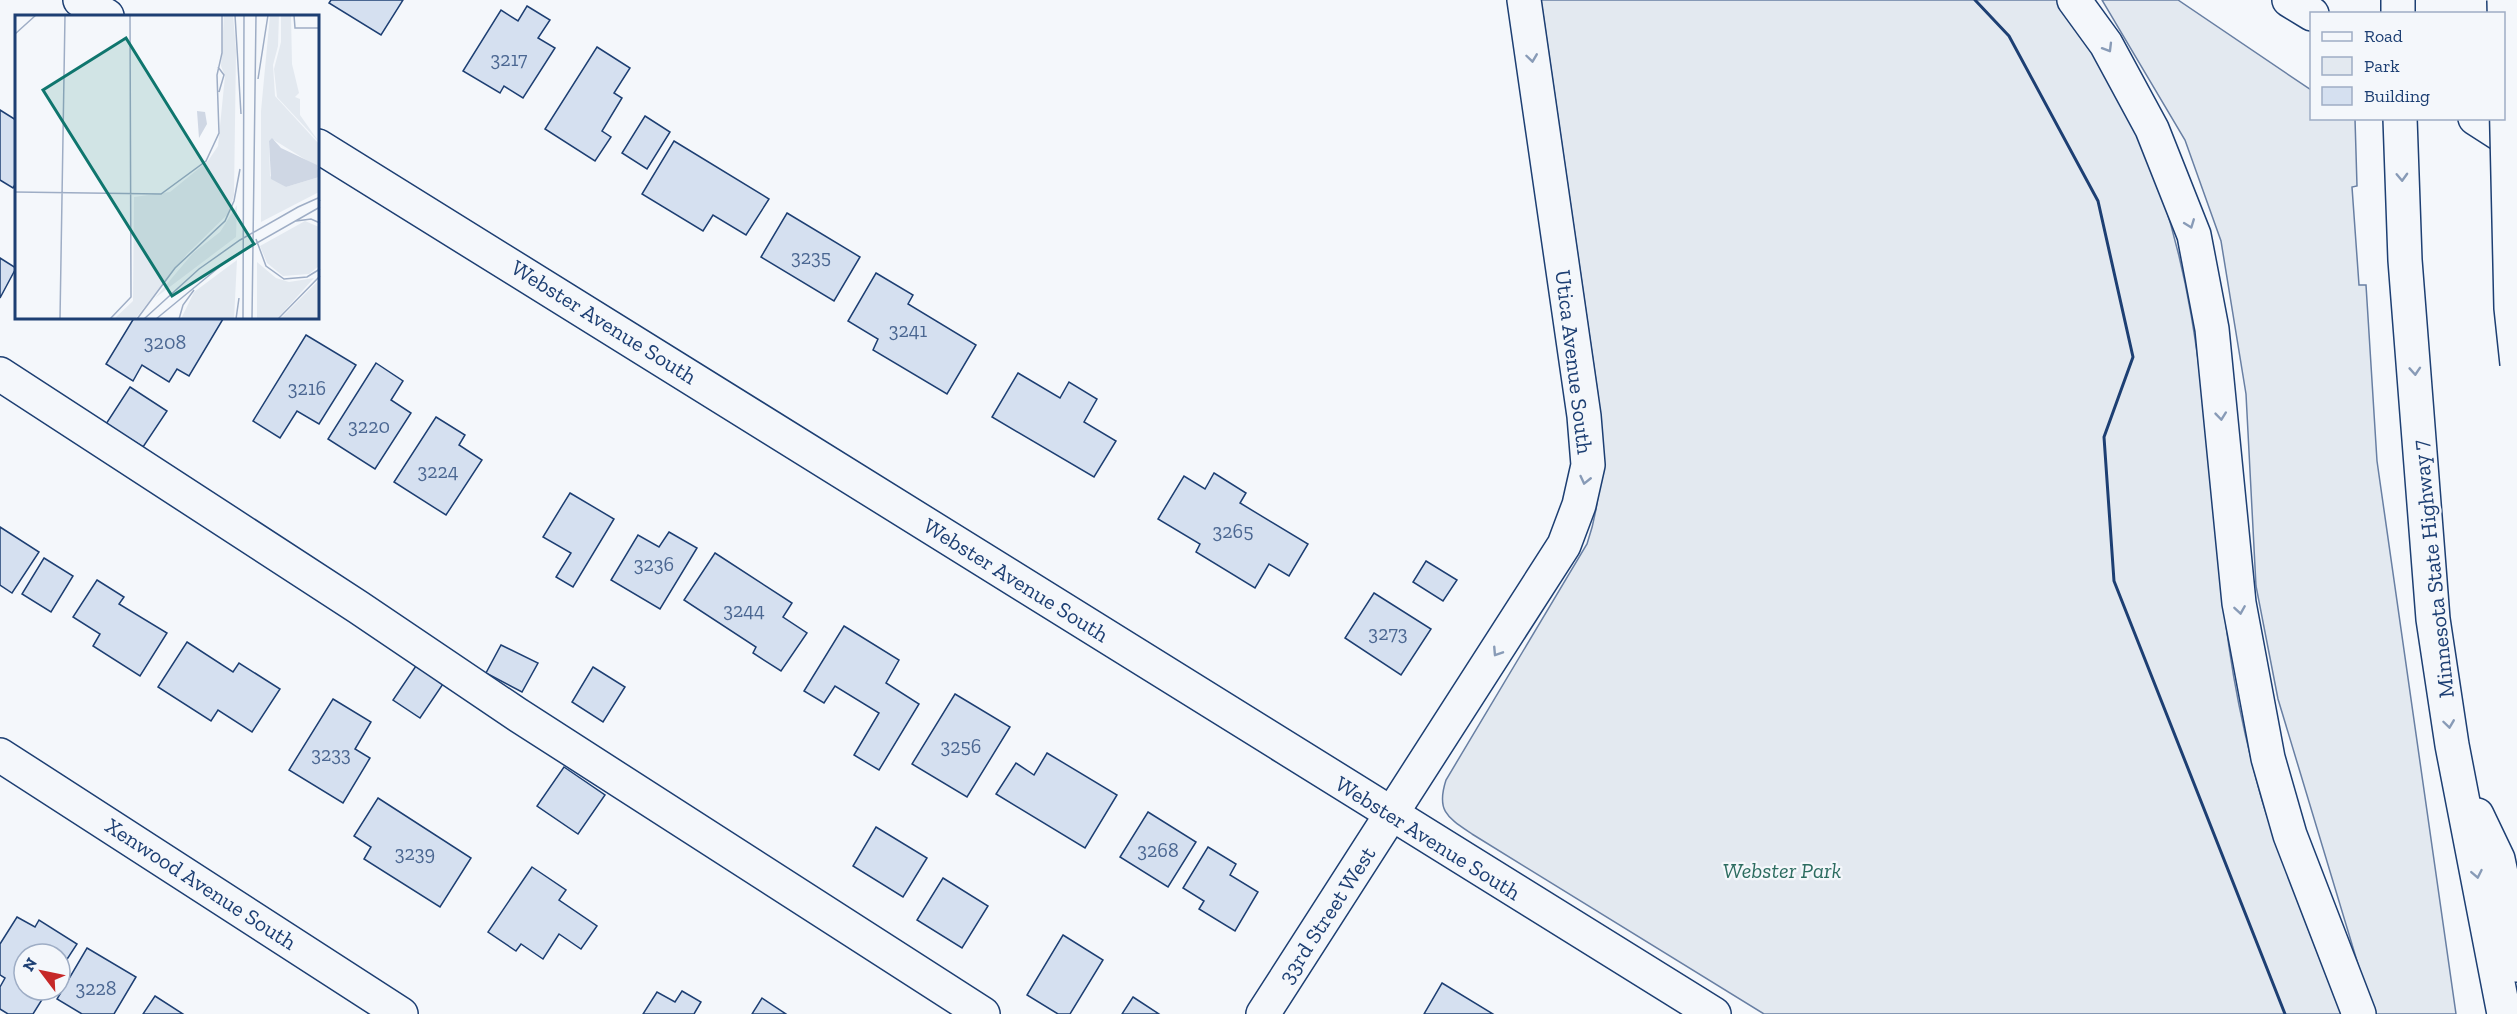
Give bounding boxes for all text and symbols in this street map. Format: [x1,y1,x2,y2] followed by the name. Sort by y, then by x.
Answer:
[2310,12,2505,120] legend
[15,15,320,320] inset map
[2364,25,2403,47] text: Road
[2101,42,2112,52] one-way arrow
[491,47,528,71] house number: 3217
[1526,53,1538,63] one-way arrow
[2364,55,2400,77] text: Park
[2364,85,2430,107] text: Building
[2396,172,2409,181] one-way arrow
[2182,219,2195,229] one-way arrow
[791,245,831,269] house number: 3235
[506,254,702,390] street label: Webster Avenue South
[1549,268,1599,456] street label: Utica Avenue South
[889,318,928,342] house number: 3241
[144,330,186,354] house number: 3208
[2408,367,2421,376] one-way arrow
[288,376,326,400] house number: 3216
[2214,412,2227,421] one-way arrow
[348,414,390,438] house number: 3220
[2406,438,2460,700] street label: Minnesota State Highway 7
[417,459,459,483] house number: 3224
[1579,474,1592,484] one-way arrow
[918,512,1114,648] street label: Webster Avenue South
[1213,519,1253,543] house number: 3265
[634,552,674,576] house number: 3236
[723,598,765,622] house number: 3244
[2234,606,2246,615] one-way arrow
[1368,621,1408,645] house number: 3273
[1492,646,1504,656] one-way arrow
[2442,719,2454,729] one-way arrow
[941,734,981,758] house number: 3256
[311,742,351,766] house number: 3233
[1330,770,1526,906] street label: Webster Avenue South
[101,812,302,956] street label: Xenwood Avenue South
[1137,838,1179,862] house number: 3268
[395,841,435,865] house number: 3239
[1273,841,1382,989] street label: 33rd Street West
[1723,857,1842,884] park label: Webster Park
[2470,869,2483,879] one-way arrow
[12,942,72,1002] north arrow
[18,954,41,975] text: N
[75,976,117,1000] house number: 3228

